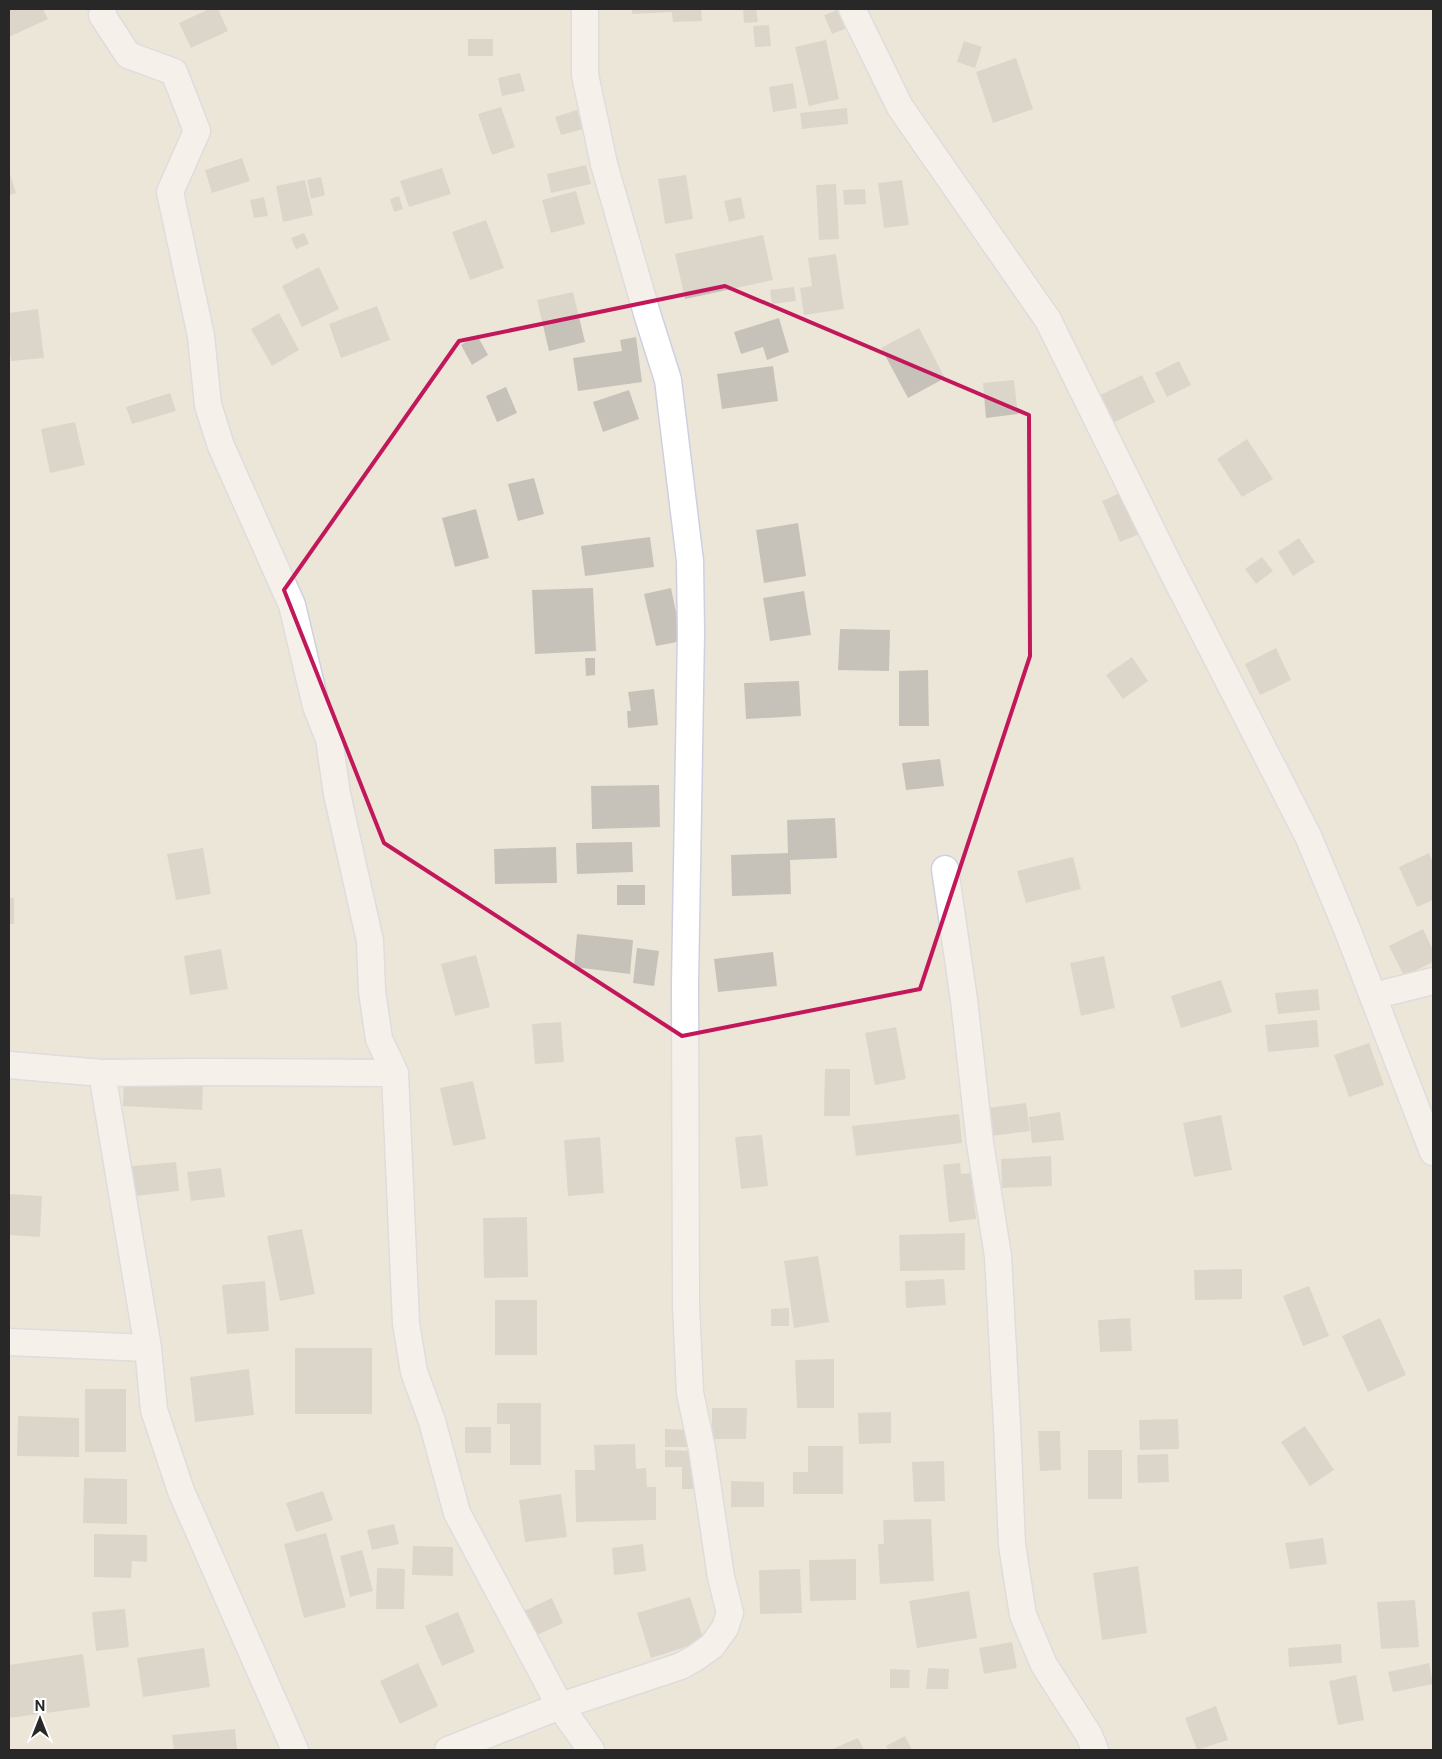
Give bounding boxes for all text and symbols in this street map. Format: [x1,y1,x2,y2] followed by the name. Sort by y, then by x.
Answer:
[15,1694,65,1744] north arrow
[35,1698,45,1714] text: N

